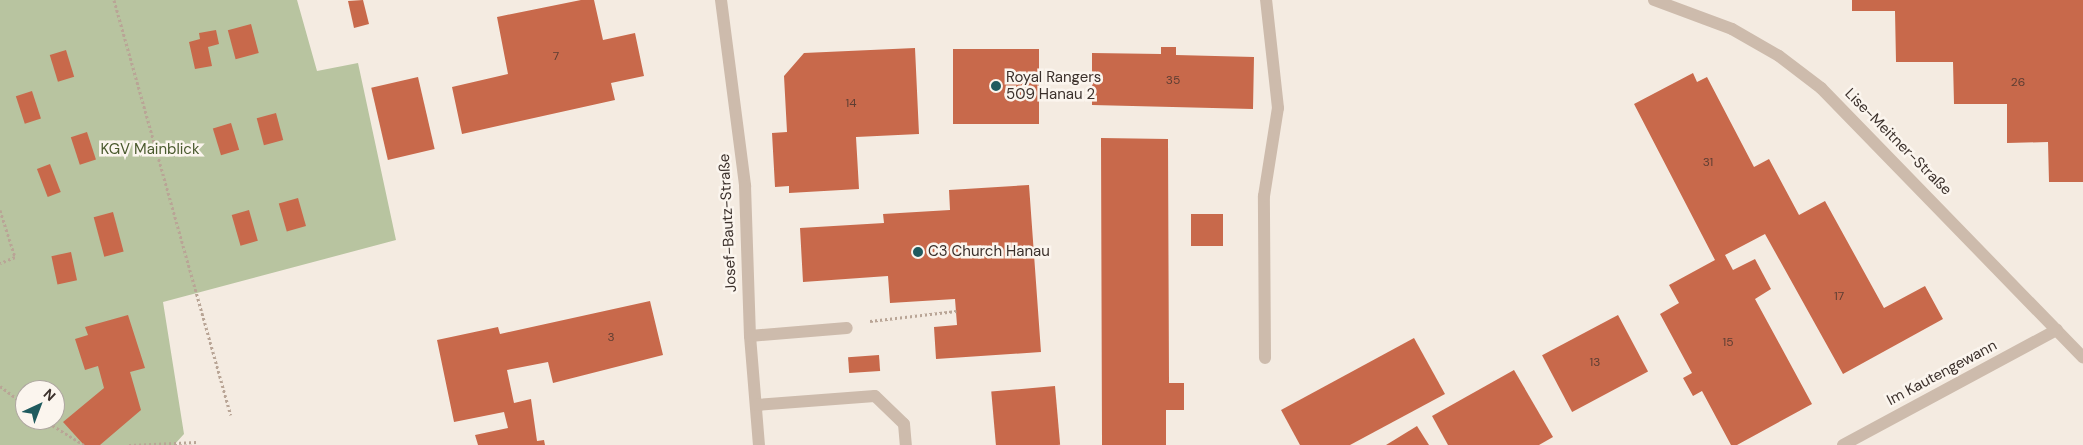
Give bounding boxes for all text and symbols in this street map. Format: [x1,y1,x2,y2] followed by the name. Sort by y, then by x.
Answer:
[553,50,559,64] house number: 7
[1006,68,1101,103] place label: Royal Rangers 509 Hanau 2
[1166,74,1180,88] house number: 35
[2011,76,2025,90] house number: 26
[990,80,1002,92] marker: Royal Rangers 509 Hanau 2
[1841,85,1955,199] street label: Lise-Meitner-Straße
[845,97,857,111] house number: 14
[101,141,199,159] park label: KGV Mainblick
[715,153,741,293] street label: Josef-Bautz-Straße
[1703,156,1713,170] house number: 31
[928,243,1050,261] place label: C3 Church Hanau
[912,246,924,258] marker: C3 Church Hanau
[1834,290,1844,304] house number: 17
[607,331,615,345] house number: 3
[1722,336,1734,350] house number: 15
[1884,336,2000,410] street label: Im Kautengewann
[1590,356,1600,370] house number: 13
[15,380,65,430] north arrow
[40,385,59,405] text: N

